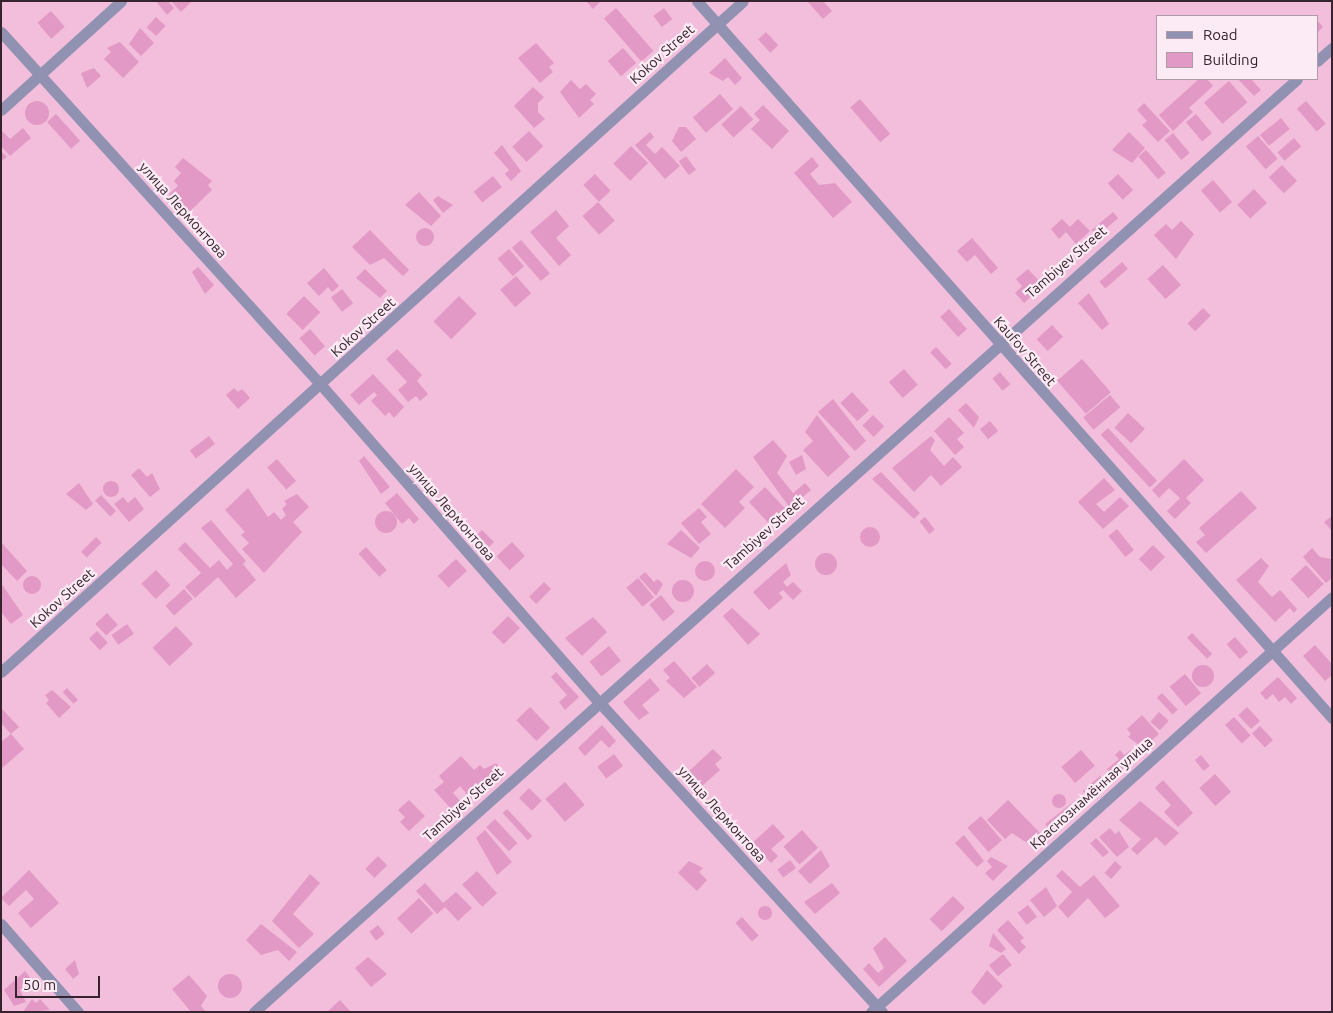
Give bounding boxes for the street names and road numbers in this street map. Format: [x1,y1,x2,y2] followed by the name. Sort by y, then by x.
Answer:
[626,21,698,87] street label: Kokov Street
[136,159,230,261] street label: улица Лермонтова
[1022,222,1110,302] street label: Tambiyev Street
[327,294,399,360] street label: Kokov Street
[990,313,1060,389] street label: Kaufov Street
[405,460,499,564] street label: улица Лермонтова
[721,493,807,573] street label: Tambiyev Street
[26,565,98,631] street label: Kokov Street
[1026,733,1156,853] street label: Краснознамённая улица
[675,763,769,865] street label: улица Лермонтова
[420,764,506,844] street label: Tambiyev Street

